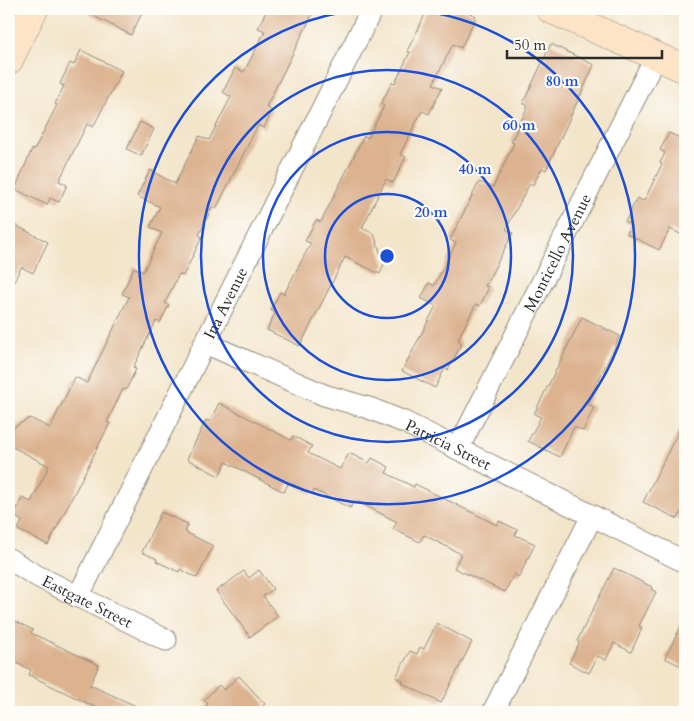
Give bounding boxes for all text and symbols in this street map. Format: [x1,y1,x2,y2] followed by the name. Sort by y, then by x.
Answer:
[507,28,662,60] scale bar
[514,35,546,55] text: 50 m
[545,71,579,91] text: 80 m
[502,115,536,135] text: 60 m
[458,159,492,179] text: 40 m
[519,190,597,316] street label: Monticello Avenue
[414,202,448,222] text: 20 m
[378,247,396,265] centre of rings
[199,264,253,343] street label: Ina Avenue
[401,414,495,476] street label: Patricia Street
[38,570,136,634] street label: Eastgate Street

